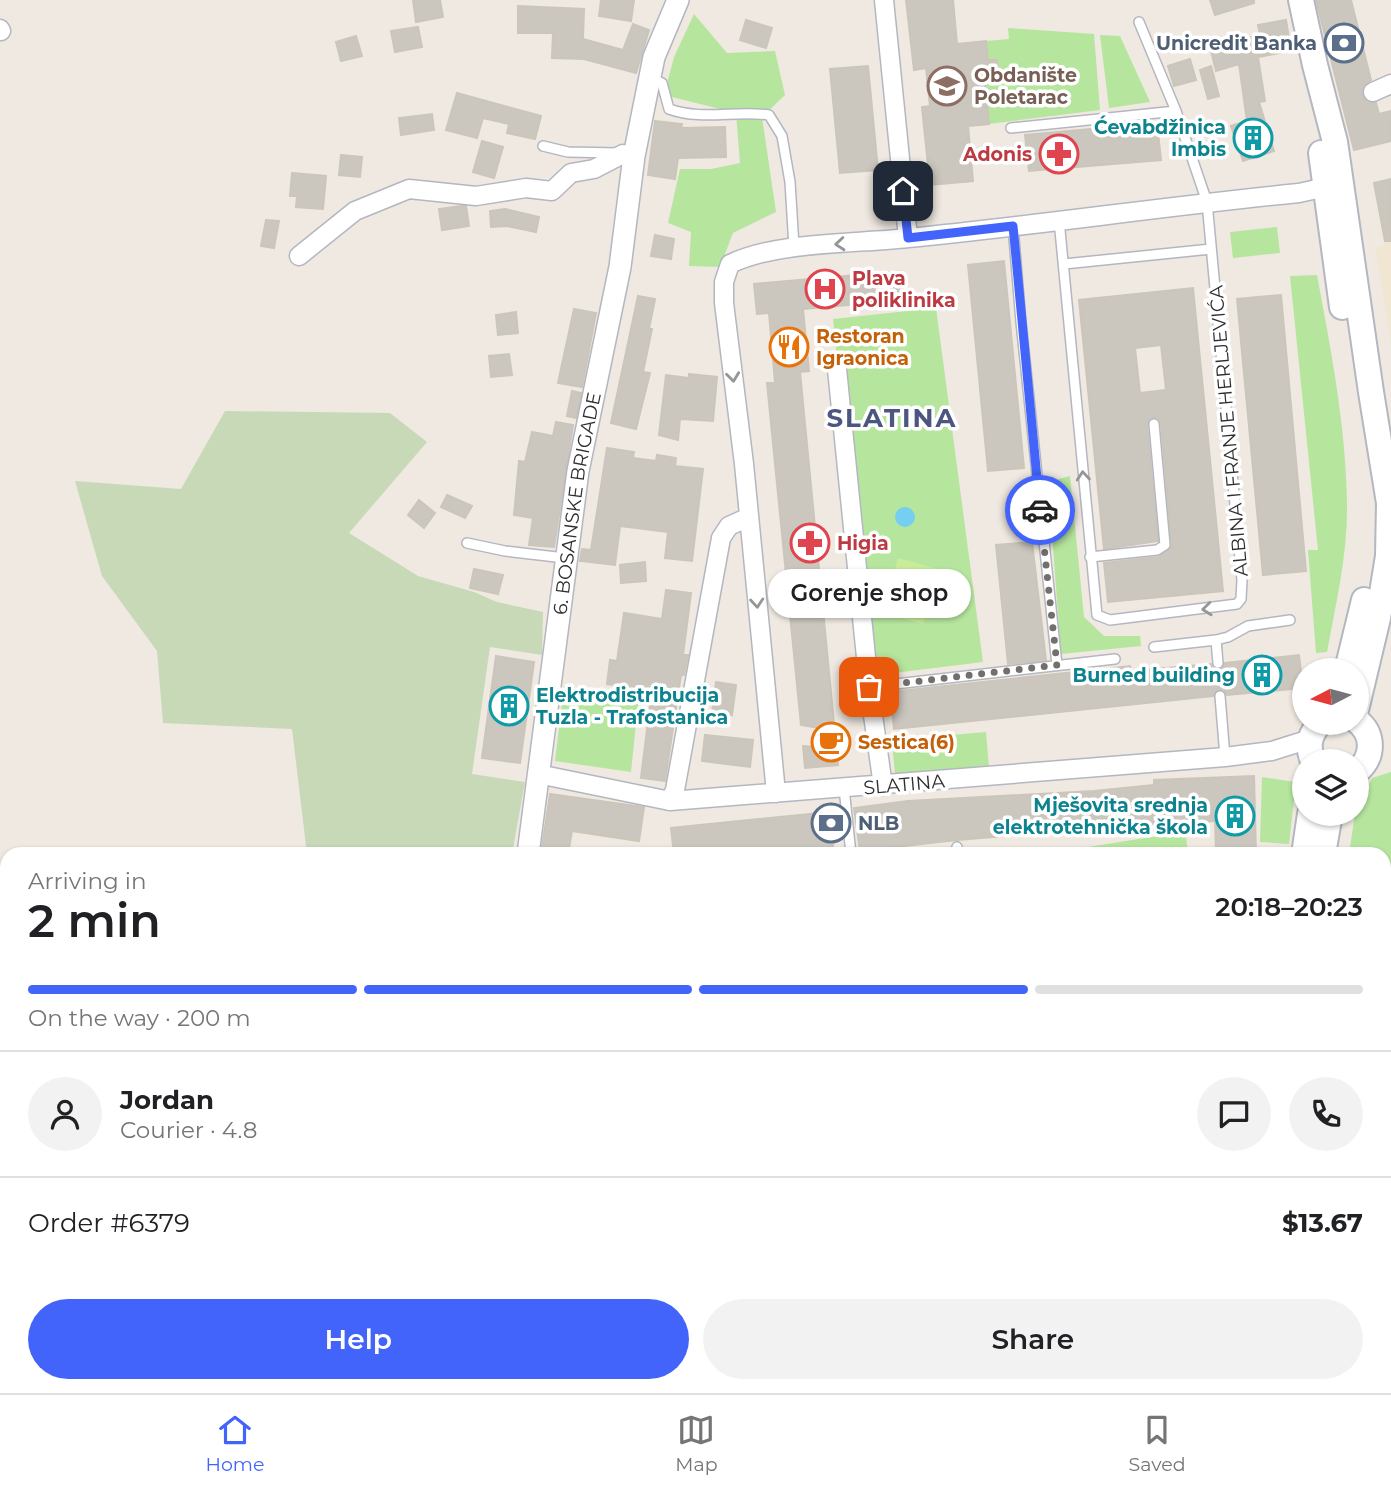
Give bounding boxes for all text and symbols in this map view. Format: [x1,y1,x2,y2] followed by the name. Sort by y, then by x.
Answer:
[1323,22,1365,64] bank icon: Unicredit Banka
[1156,32,1317,55] place label: Unicredit Banka
[974,64,1077,109] place label: Obdanište Poletarac
[926,65,968,107] school or university icon: Obdanište Poletarac
[1094,115,1226,161] place label: Ćevabdžinica Imbis
[1232,117,1274,159] building icon: Ćevabdžinica Imbis
[1038,133,1080,175] pharmacy icon: Adonis
[962,143,1032,166] place label: Adonis
[873,161,933,221] pin
[884,172,922,210] icon: home
[835,236,846,251] one-way arrow
[852,267,956,312] place label: Plava poliklinika
[804,268,846,310] hospital icon: Plava poliklinika
[1204,284,1253,578] street label: ALBINA I FRANJE HERLJEVIĆA
[816,325,909,370] place label: Restoran Igraonica
[768,326,810,368] restaurant icon: Restoran Igraonica
[726,371,741,383] one-way arrow
[548,390,606,616] street label: 6. BOSANSKE BRIGADE
[827,402,957,434] district label: SLATINA
[1075,471,1090,482] one-way arrow
[1005,475,1075,545] courier
[1021,491,1059,529] icon: car
[789,522,831,564] pharmacy icon: Higia
[837,532,889,555] place label: Higia
[768,568,970,617] callout: Gorenje shop
[791,579,948,607] text: Gorenje shop
[750,597,765,609] one-way arrow
[1202,601,1213,616] one-way arrow
[1241,654,1283,696] building icon: Burned building
[839,657,899,717] pin
[1292,658,1368,735] north arrow
[1292,658,1369,826] map controls
[1073,664,1235,687] place label: Burned building
[850,668,888,706] icon: bag
[536,684,728,729] place label: Elektrodistribucija Tuzla - Trafostanica
[488,685,530,727] building icon: Elektrodistribucija Tuzla - Trafostanica
[810,721,852,763] cafe icon: Sestica(6)
[858,731,955,754] place label: Sestica(6)
[1292,749,1369,826] button: layers
[862,769,946,800] street label: SLATINA
[993,794,1208,839] place label: Mješovita srednja elektrotehnička škola
[1214,795,1256,837] building icon: Mješovita srednja elektrotehnička škola
[810,802,852,844] bank icon: NLB
[858,812,899,835] place label: NLB
[28,867,147,895] text: Arriving in
[1215,891,1363,923] text: 20:18–20:23
[28,892,161,949] text: 2 min
[28,1004,251,1032] text: On the way · 200 m
[28,1077,102,1151] button: person
[1197,1077,1271,1151] button: chat
[1289,1077,1363,1151] button: phone
[120,1084,214,1116] text: Jordan
[120,1116,257,1144] text: Courier · 4.8
[28,1207,190,1239] text: Order #6379
[1282,1207,1363,1239] text: $13.67
[28,1299,689,1379] button: Help
[703,1299,1363,1379] button: Share
[205,1411,264,1476] tab: Home
[675,1411,718,1476] tab: Map
[1128,1411,1186,1476] tab: Saved

